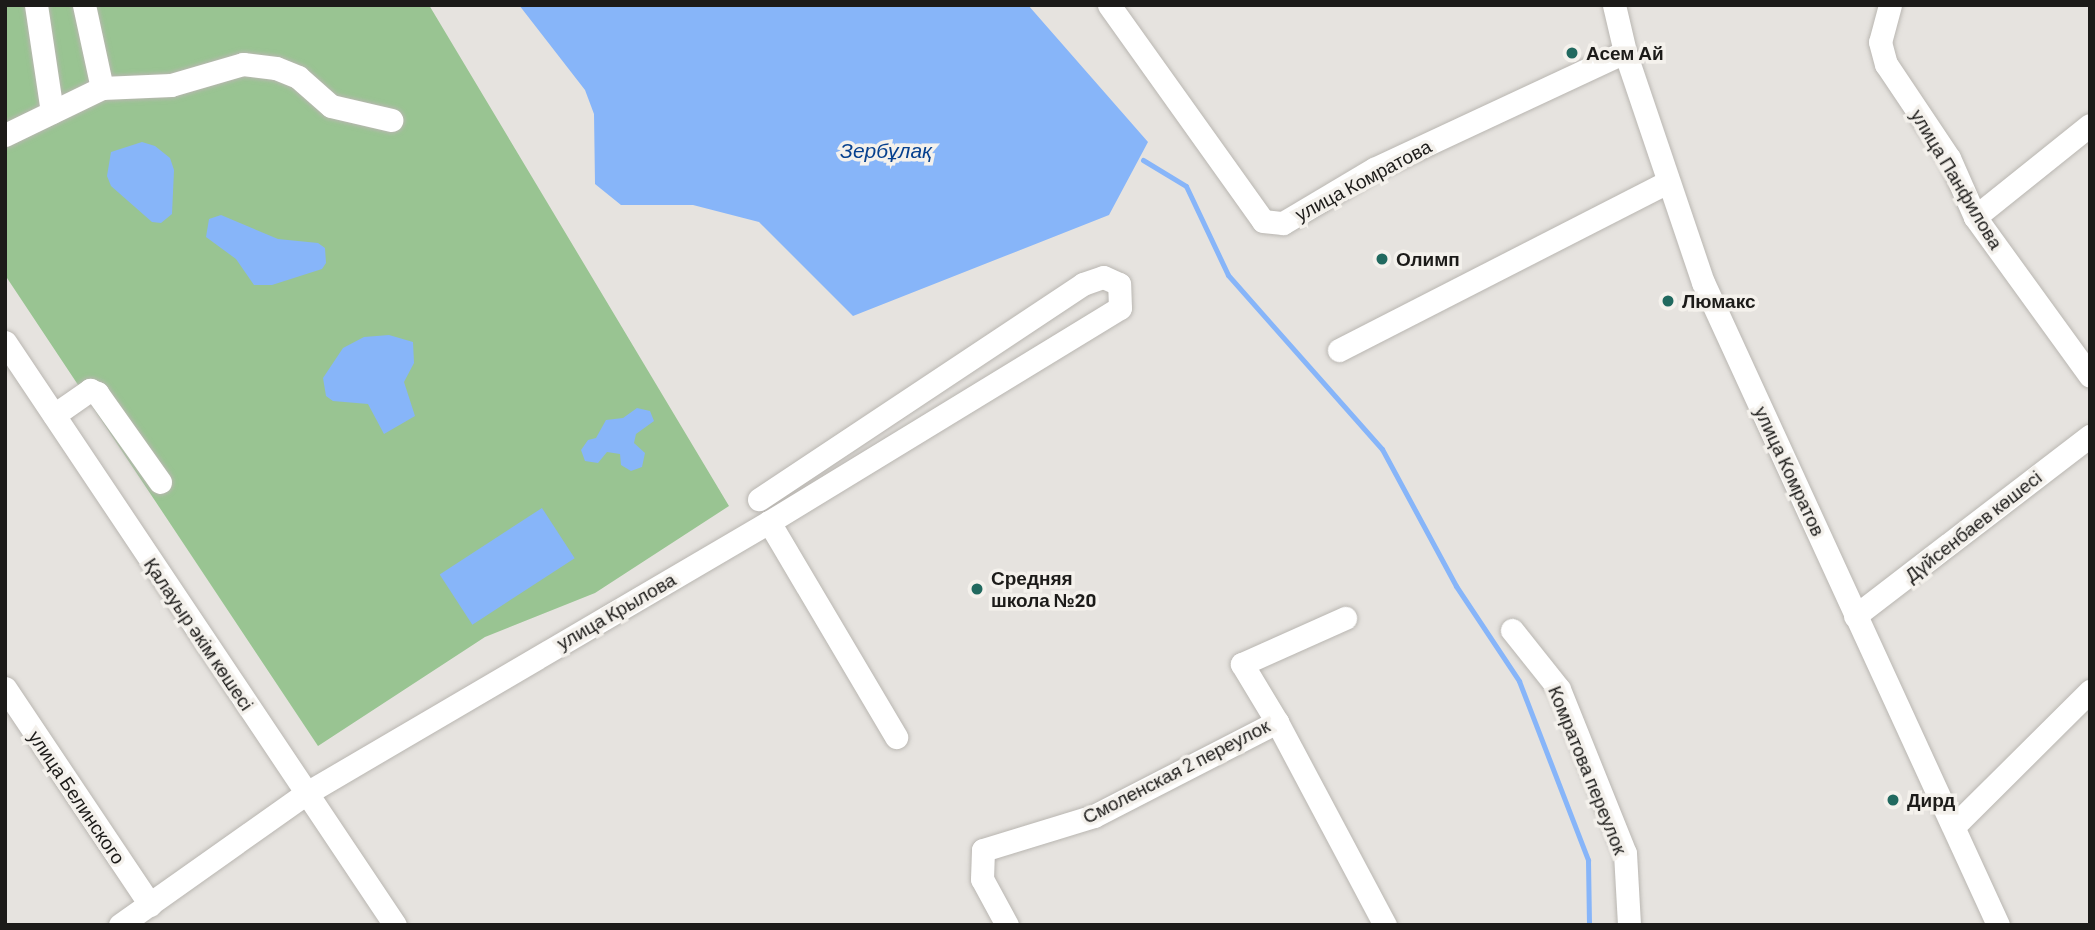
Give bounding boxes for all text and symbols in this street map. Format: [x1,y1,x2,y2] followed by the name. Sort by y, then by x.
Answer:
[1586,42,1664,64] place label: Асем Ай
[1564,45,1580,61] marker: Асем Ай
[1906,105,2008,253] street label: улица Панфилова
[1291,135,1435,225] street label: улица Комратова
[840,137,932,163] water label: Зербұлақ
[1396,248,1460,270] place label: Олимп
[1374,251,1390,267] marker: Олимп
[1682,290,1756,312] place label: Люмакс
[1660,293,1676,309] marker: Люмакс
[1750,402,1830,540] street label: улица Комратов
[1900,465,2046,587] street label: Дүйсенбаев көшесі
[140,553,258,715] street label: Қалауыр әкім көшесі
[991,567,1096,611] place label: Средняя школа №20
[552,568,680,654] street label: улица Крылова
[969,581,985,597] marker: Средняя школа №20
[1544,682,1632,858] street label: Комратова переулок
[1079,714,1273,828] street label: Смоленская 2 переулок
[24,726,130,868] street label: улица Белинского
[1907,789,1955,811] place label: Дирд
[1885,792,1901,808] marker: Дирд

